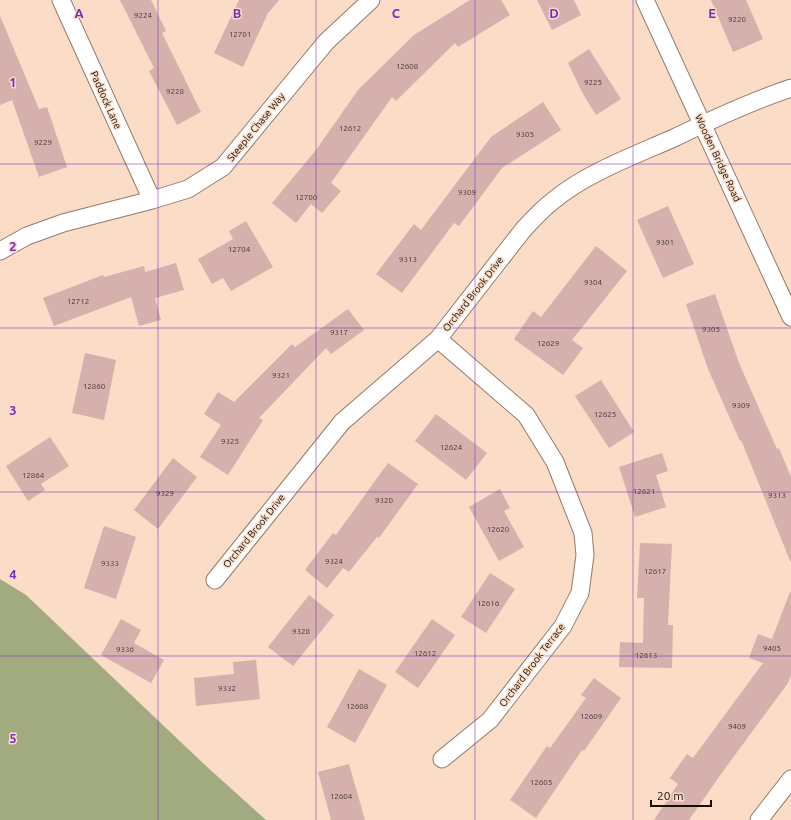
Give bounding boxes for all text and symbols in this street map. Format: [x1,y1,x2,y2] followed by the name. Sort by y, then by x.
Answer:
[74,6,84,20] text: A
[233,6,242,20] text: B
[392,6,401,20] text: C
[549,6,559,20] text: D
[708,6,716,20] text: E
[134,11,153,20] house number: 9224
[728,15,747,24] house number: 9220
[229,30,251,39] house number: 12701
[396,62,419,71] house number: 12608
[88,69,124,131] street label: Paddock Lane
[9,75,17,89] text: 1
[584,78,602,87] house number: 9225
[166,87,185,96] house number: 9228
[225,91,287,163] street label: Steeple Chase Way
[693,113,743,204] street label: Wooden Bridge Road
[339,124,361,133] house number: 12612
[516,130,534,139] house number: 9305
[34,138,52,147] house number: 9229
[458,188,476,197] house number: 9309
[295,193,318,202] house number: 12700
[656,238,674,247] house number: 9301
[9,239,17,253] text: 2
[228,245,251,254] house number: 12704
[440,254,506,334] street label: Orchard Brook Drive
[399,255,417,264] house number: 9313
[584,278,603,287] house number: 9304
[67,297,89,306] house number: 12712
[702,325,720,334] house number: 9305
[330,328,348,337] house number: 9317
[537,339,559,348] house number: 12629
[272,371,290,380] house number: 9321
[83,382,106,391] house number: 12860
[732,401,750,410] house number: 9309
[9,403,17,417] text: 3
[594,410,616,419] house number: 12625
[221,437,239,446] house number: 9325
[440,443,463,452] house number: 12624
[22,471,45,480] house number: 12864
[633,487,655,496] house number: 12621
[156,489,174,498] house number: 9329
[768,491,786,500] house number: 9313
[221,492,287,570] street label: Orchard Brook Drive
[375,496,394,505] house number: 9320
[487,525,510,534] house number: 12620
[325,557,344,566] house number: 9324
[101,559,119,568] house number: 9333
[9,567,17,581] text: 4
[644,567,666,576] house number: 12617
[477,599,500,608] house number: 12616
[497,621,567,709] street label: Orchard Brook Terrace
[292,627,311,636] house number: 9328
[763,644,781,653] house number: 9405
[116,645,135,654] house number: 9336
[414,649,436,658] house number: 12612
[635,651,657,660] house number: 12613
[218,684,236,693] house number: 9332
[346,702,369,711] house number: 12608
[580,712,602,721] house number: 12609
[728,722,746,731] house number: 9409
[9,731,17,745] text: 5
[530,778,552,787] house number: 12605
[651,782,711,808] scale bar
[657,789,684,802] text: 20 m
[330,792,353,801] house number: 12604

